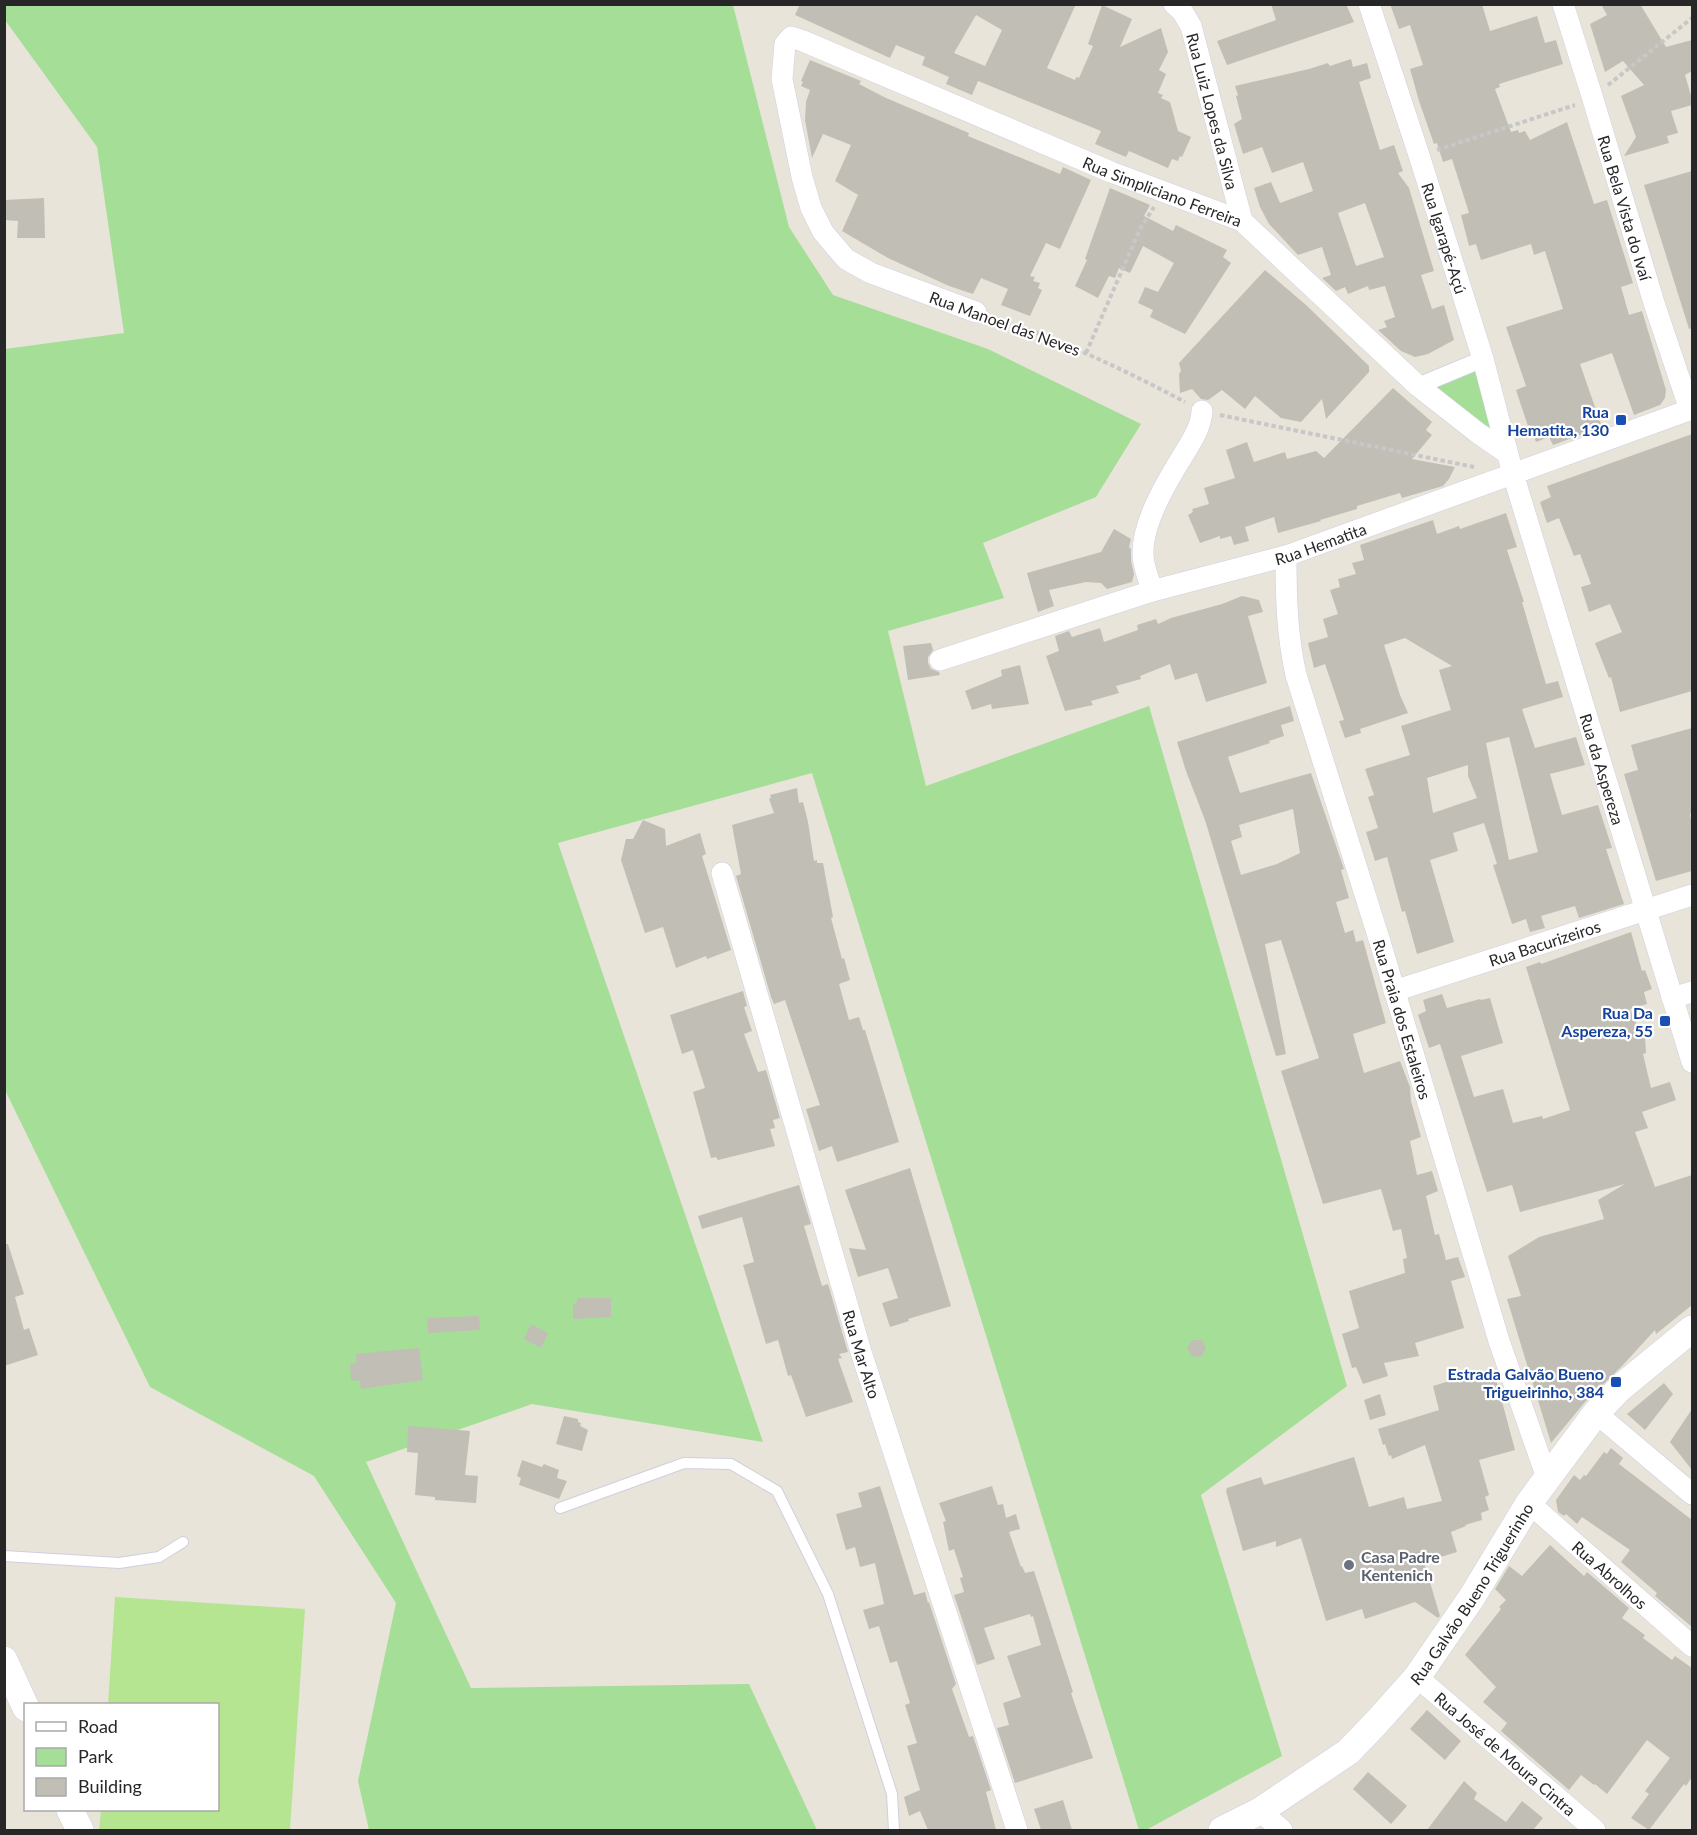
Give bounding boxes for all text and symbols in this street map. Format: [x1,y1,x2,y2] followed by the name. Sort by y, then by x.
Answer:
[1184,31,1243,191] street label: Rua Luiz Lopes da Silva
[1595,133,1656,284] street label: Rua Bela Vista do Ivaí
[1080,152,1245,230] street label: Rua Simpliciano Ferreira
[1419,180,1471,296] street label: Rua Igarapé-Açú
[927,287,1083,359] street label: Rua Manoel das Neves
[1507,402,1609,439] place label: Rua Hematita, 130
[1614,413,1628,427] marker: Rua Hematita, 130
[1273,518,1369,568] street label: Rua Hematita
[1577,711,1629,827] street label: Rua da Aspereza
[1486,916,1603,969] street label: Rua Bacurizeiros
[1370,937,1436,1101] street label: Rua Praia dos Estaleiros
[1560,1003,1653,1040] place label: Rua Da Aspereza, 55
[1658,1014,1672,1028] marker: Rua Da Aspereza, 55
[840,1307,885,1401] street label: Rua Mar Alto
[1448,1364,1604,1401] place label: Estrada Galvão Bueno Trigueirinho, 384
[1609,1375,1623,1389] marker: Estrada Galvão Bueno Trigueirinho, 384
[1406,1499,1536,1688] street label: Rua Galvão Bueno Triguerinho
[1569,1536,1652,1612] street label: Rua Abrolhos
[1361,1547,1440,1584] place label: Casa Padre Kentenich
[1342,1558,1356,1572] marker: Casa Padre Kentenich
[1431,1687,1580,1819] street label: Rua José de Moura Cintra
[24,1703,219,1811] legend
[78,1715,118,1737] text: Road
[78,1745,114,1767] text: Park
[78,1775,142,1797] text: Building

